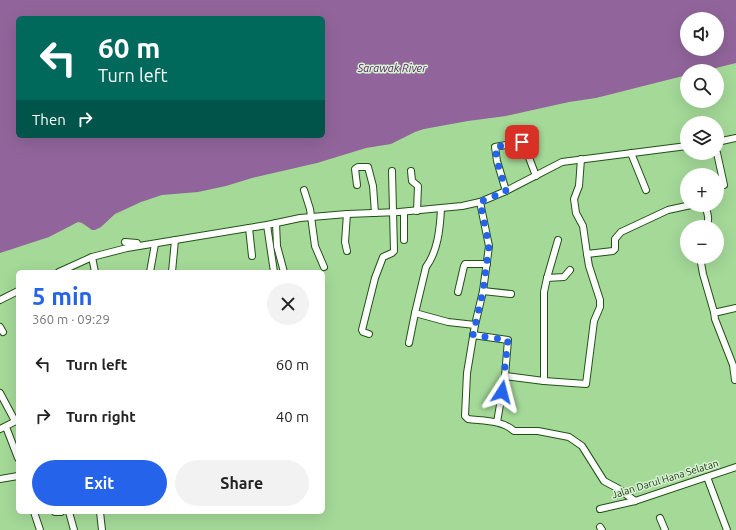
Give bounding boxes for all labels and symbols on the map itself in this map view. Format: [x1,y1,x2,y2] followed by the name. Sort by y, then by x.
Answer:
[357,62,427,74] water label: Sarawak River
[505,125,539,159] pin
[481,371,523,413] position arrow
[610,458,720,500] street label: Jalan Darul Hana Selatan

